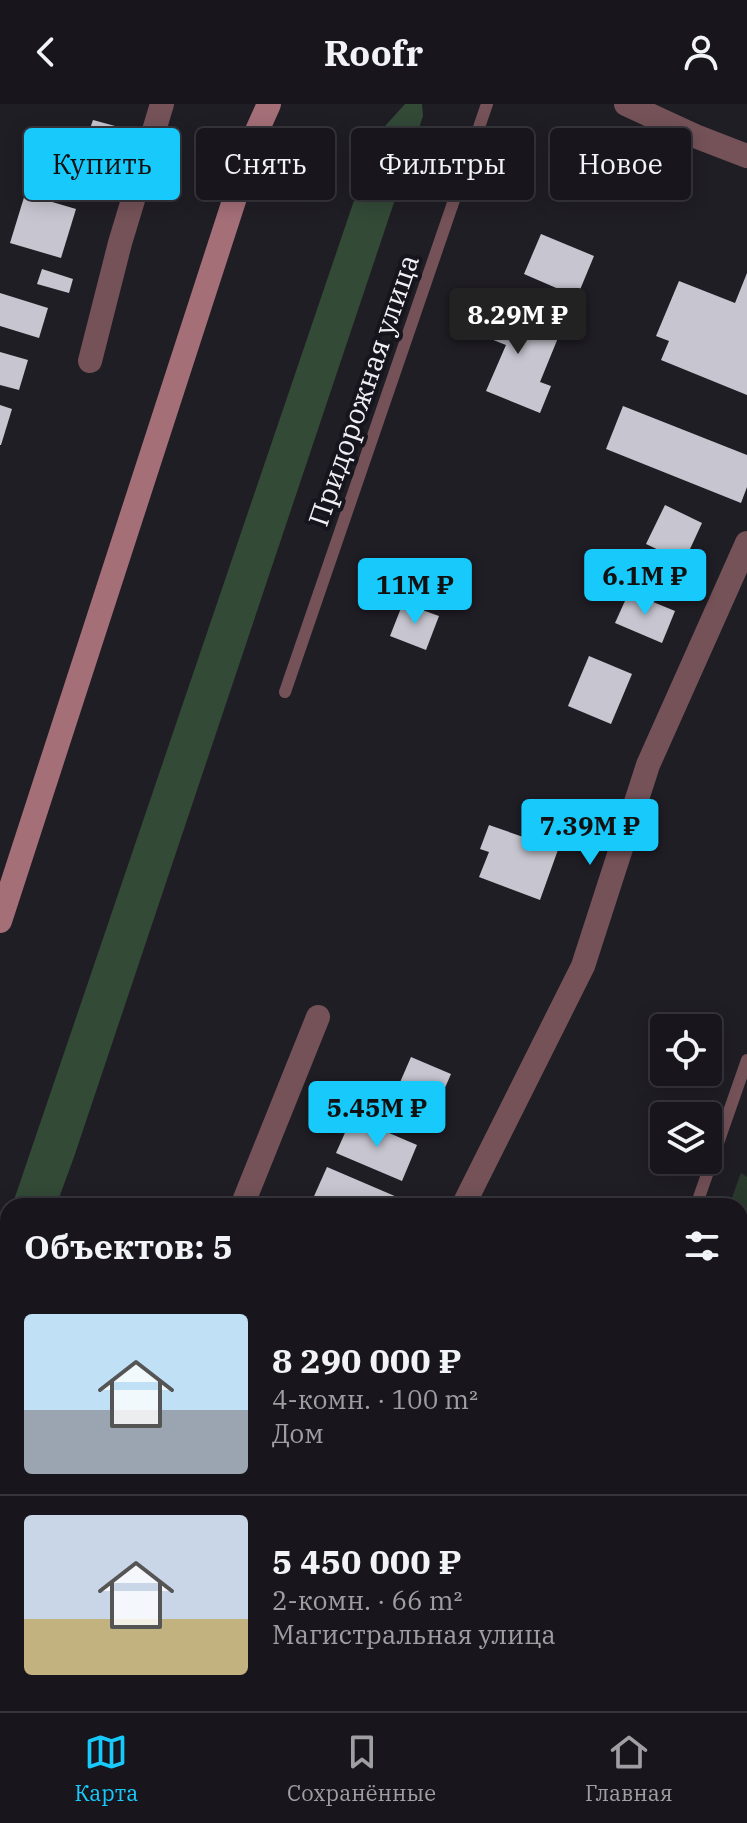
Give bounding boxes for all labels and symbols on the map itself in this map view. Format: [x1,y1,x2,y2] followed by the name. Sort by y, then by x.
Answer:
[299,249,427,531] street label: Придорожная улица
[444,288,592,356] pin: 8.29M ₽
[580,549,710,617] pin: 6.1M ₽
[359,558,471,626] pin: 11M ₽
[516,799,664,867] pin: 7.39M ₽
[303,1081,451,1149] pin: 5.45M ₽

